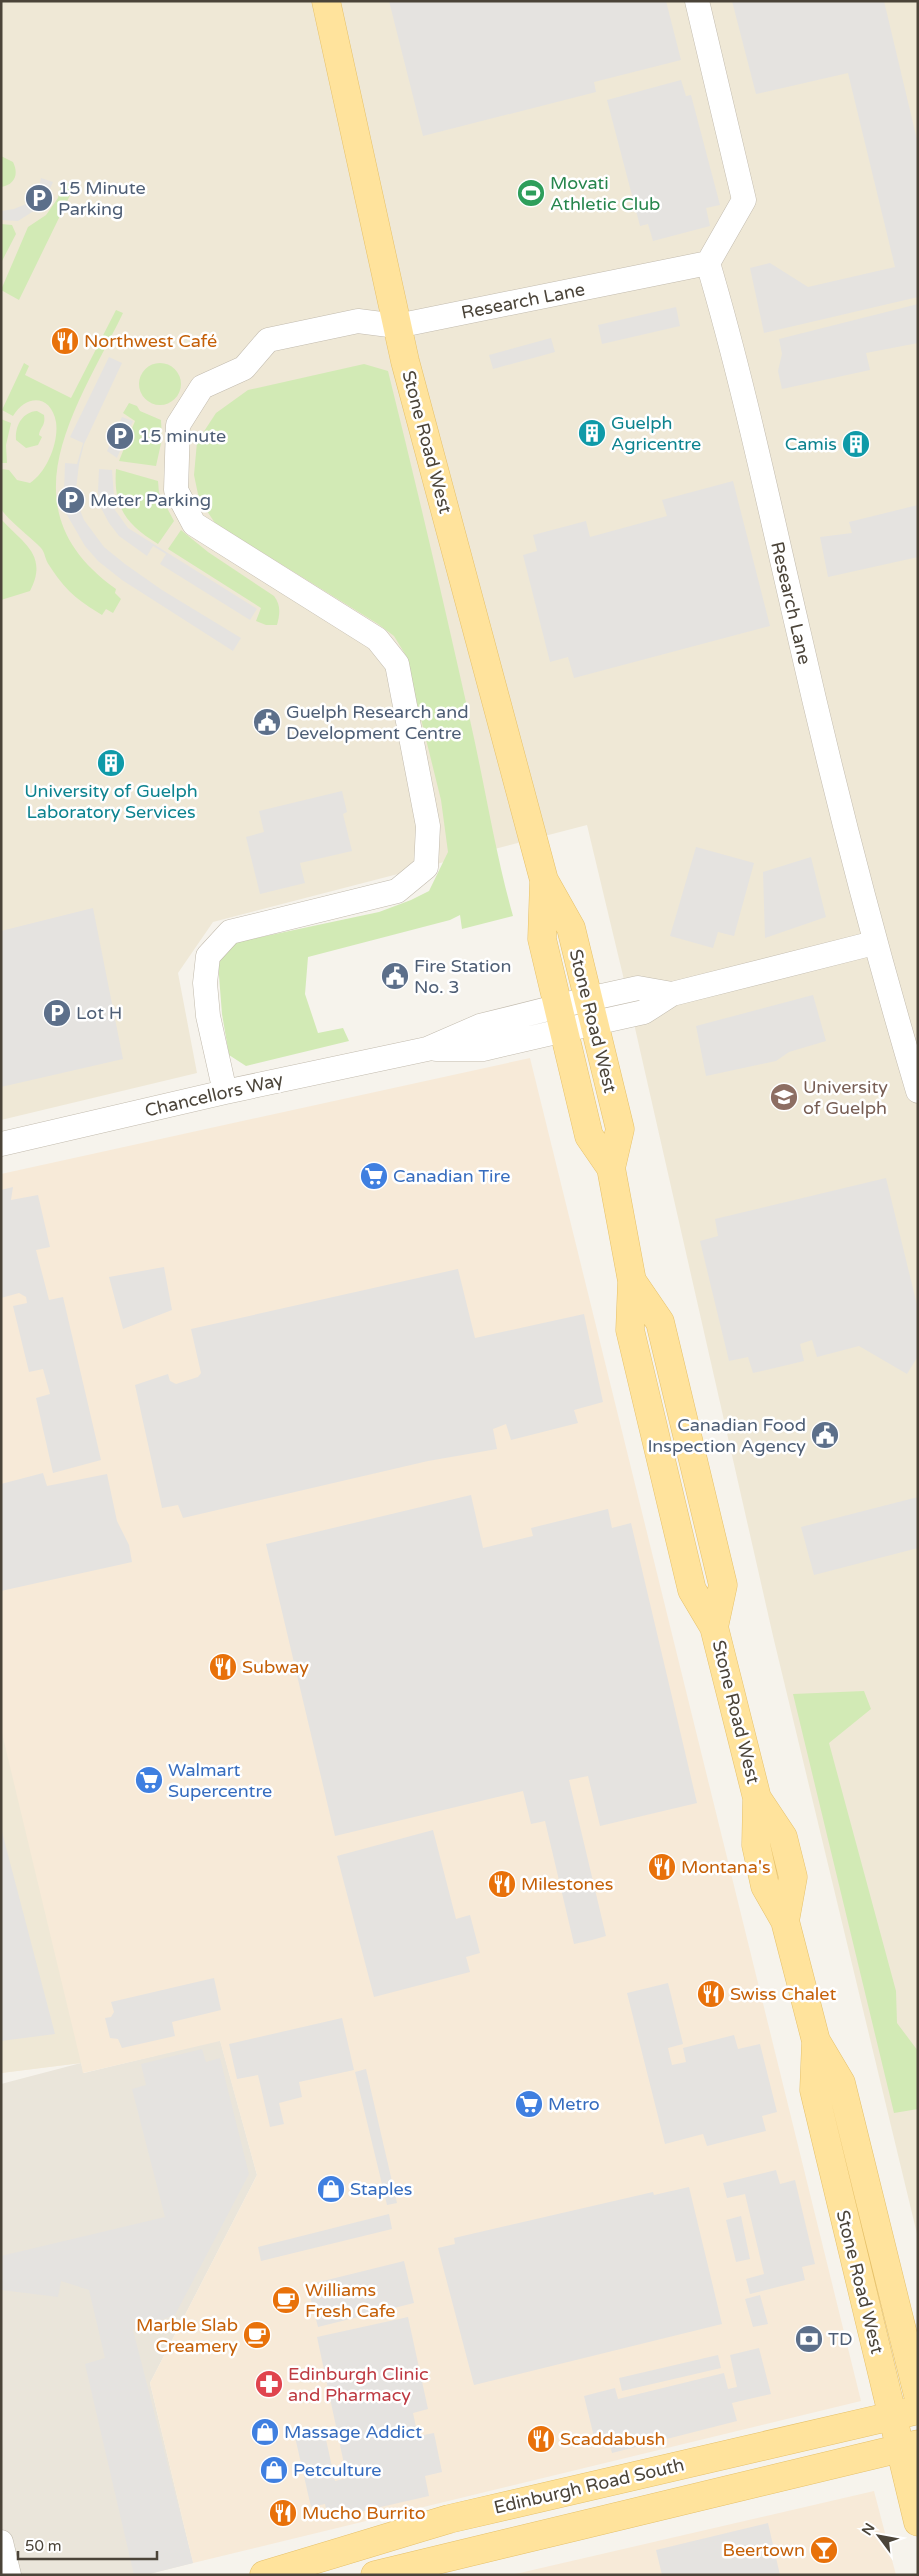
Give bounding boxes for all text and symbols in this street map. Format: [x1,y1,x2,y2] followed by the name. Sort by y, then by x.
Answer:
[550,172,660,215] place label: Movati Athletic Club
[58,177,146,220] place label: 15 Minute Parking
[516,178,546,208] sports icon: Movati Athletic Club
[24,183,54,213] parking icon: 15 Minute Parking
[459,278,587,324] street label: Research Lane
[50,326,80,356] restaurant icon: Northwest Café
[84,330,217,352] place label: Northwest Café
[397,368,457,516] street label: Stone Road West
[611,412,701,455] place label: Guelph Agricentre
[577,418,607,448] building icon: Guelph Agricentre
[105,421,135,451] parking icon: 15 minute
[139,425,226,447] place label: 15 minute
[841,429,871,459] building icon: Camis
[785,433,837,455] place label: Camis
[56,485,86,515] parking icon: Meter Parking
[90,489,211,511] place label: Meter Parking
[766,539,816,667] street label: Research Lane
[286,701,469,744] place label: Guelph Research and Development Centre
[252,707,282,737] public building icon: Guelph Research and Development Centre
[96,748,126,778] building icon: University of Guelph Laboratory Services
[24,780,198,823] place label: University of Guelph Laboratory Services
[565,947,622,1095] street label: Stone Road West
[414,955,511,998] place label: Fire Station No. 3
[380,961,410,991] public building icon: Fire Station No. 3
[42,998,72,1028] parking icon: Lot H
[76,1002,122,1024] place label: Lot H
[143,1068,286,1122] street label: Chancellors Way
[803,1076,888,1119] place label: University of Guelph
[769,1082,799,1112] school or university icon: University of Guelph
[359,1161,389,1191] supermarket icon: Canadian Tire
[393,1165,510,1187] place label: Canadian Tire
[647,1414,806,1457] place label: Canadian Food Inspection Agency
[810,1420,840,1450] public building icon: Canadian Food Inspection Agency
[708,1638,765,1786] street label: Stone Road West
[208,1652,238,1682] restaurant icon: Subway
[242,1656,309,1678] place label: Subway
[168,1759,272,1802] place label: Walmart Supercentre
[134,1765,164,1795] supermarket icon: Walmart Supercentre
[647,1852,677,1882] restaurant icon: Montana's
[681,1856,771,1878] place label: Montana's
[487,1869,517,1899] restaurant icon: Milestones
[521,1873,613,1895] place label: Milestones
[696,1979,726,2009] restaurant icon: Swiss Chalet
[730,1983,836,2005] place label: Swiss Chalet
[514,2089,544,2119] supermarket icon: Metro
[548,2093,600,2115] place label: Metro
[316,2174,346,2204] shop icon: Staples
[350,2178,412,2200] place label: Staples
[832,2208,889,2356] street label: Stone Road West
[305,2279,396,2322] place label: Williams Fresh Cafe
[271,2285,301,2315] cafe icon: Williams Fresh Cafe
[136,2314,238,2357] place label: Marble Slab Creamery
[242,2320,272,2350] cafe icon: Marble Slab Creamery
[794,2324,824,2354] bank icon: TD
[828,2328,852,2350] place label: TD
[288,2363,429,2406] place label: Edinburgh Clinic and Pharmacy
[254,2369,284,2399] pharmacy icon: Edinburgh Clinic and Pharmacy
[250,2417,280,2447] shop icon: Massage Addict
[284,2421,422,2443] place label: Massage Addict
[526,2424,556,2454] restaurant icon: Scaddabush
[560,2428,666,2450] place label: Scaddabush
[492,2453,686,2519] street label: Edinburgh Road South
[259,2455,289,2485] shop icon: Petculture
[293,2459,381,2481] place label: Petculture
[268,2498,298,2528] restaurant icon: Mucho Burrito
[302,2502,426,2524] place label: Mucho Burrito
[854,2511,904,2561] north arrow
[858,2520,879,2539] text: N
[18,2528,156,2560] scale bar
[809,2535,839,2565] bar icon: Beertown
[25,2537,62,2555] text: 50 m
[723,2539,805,2561] place label: Beertown

